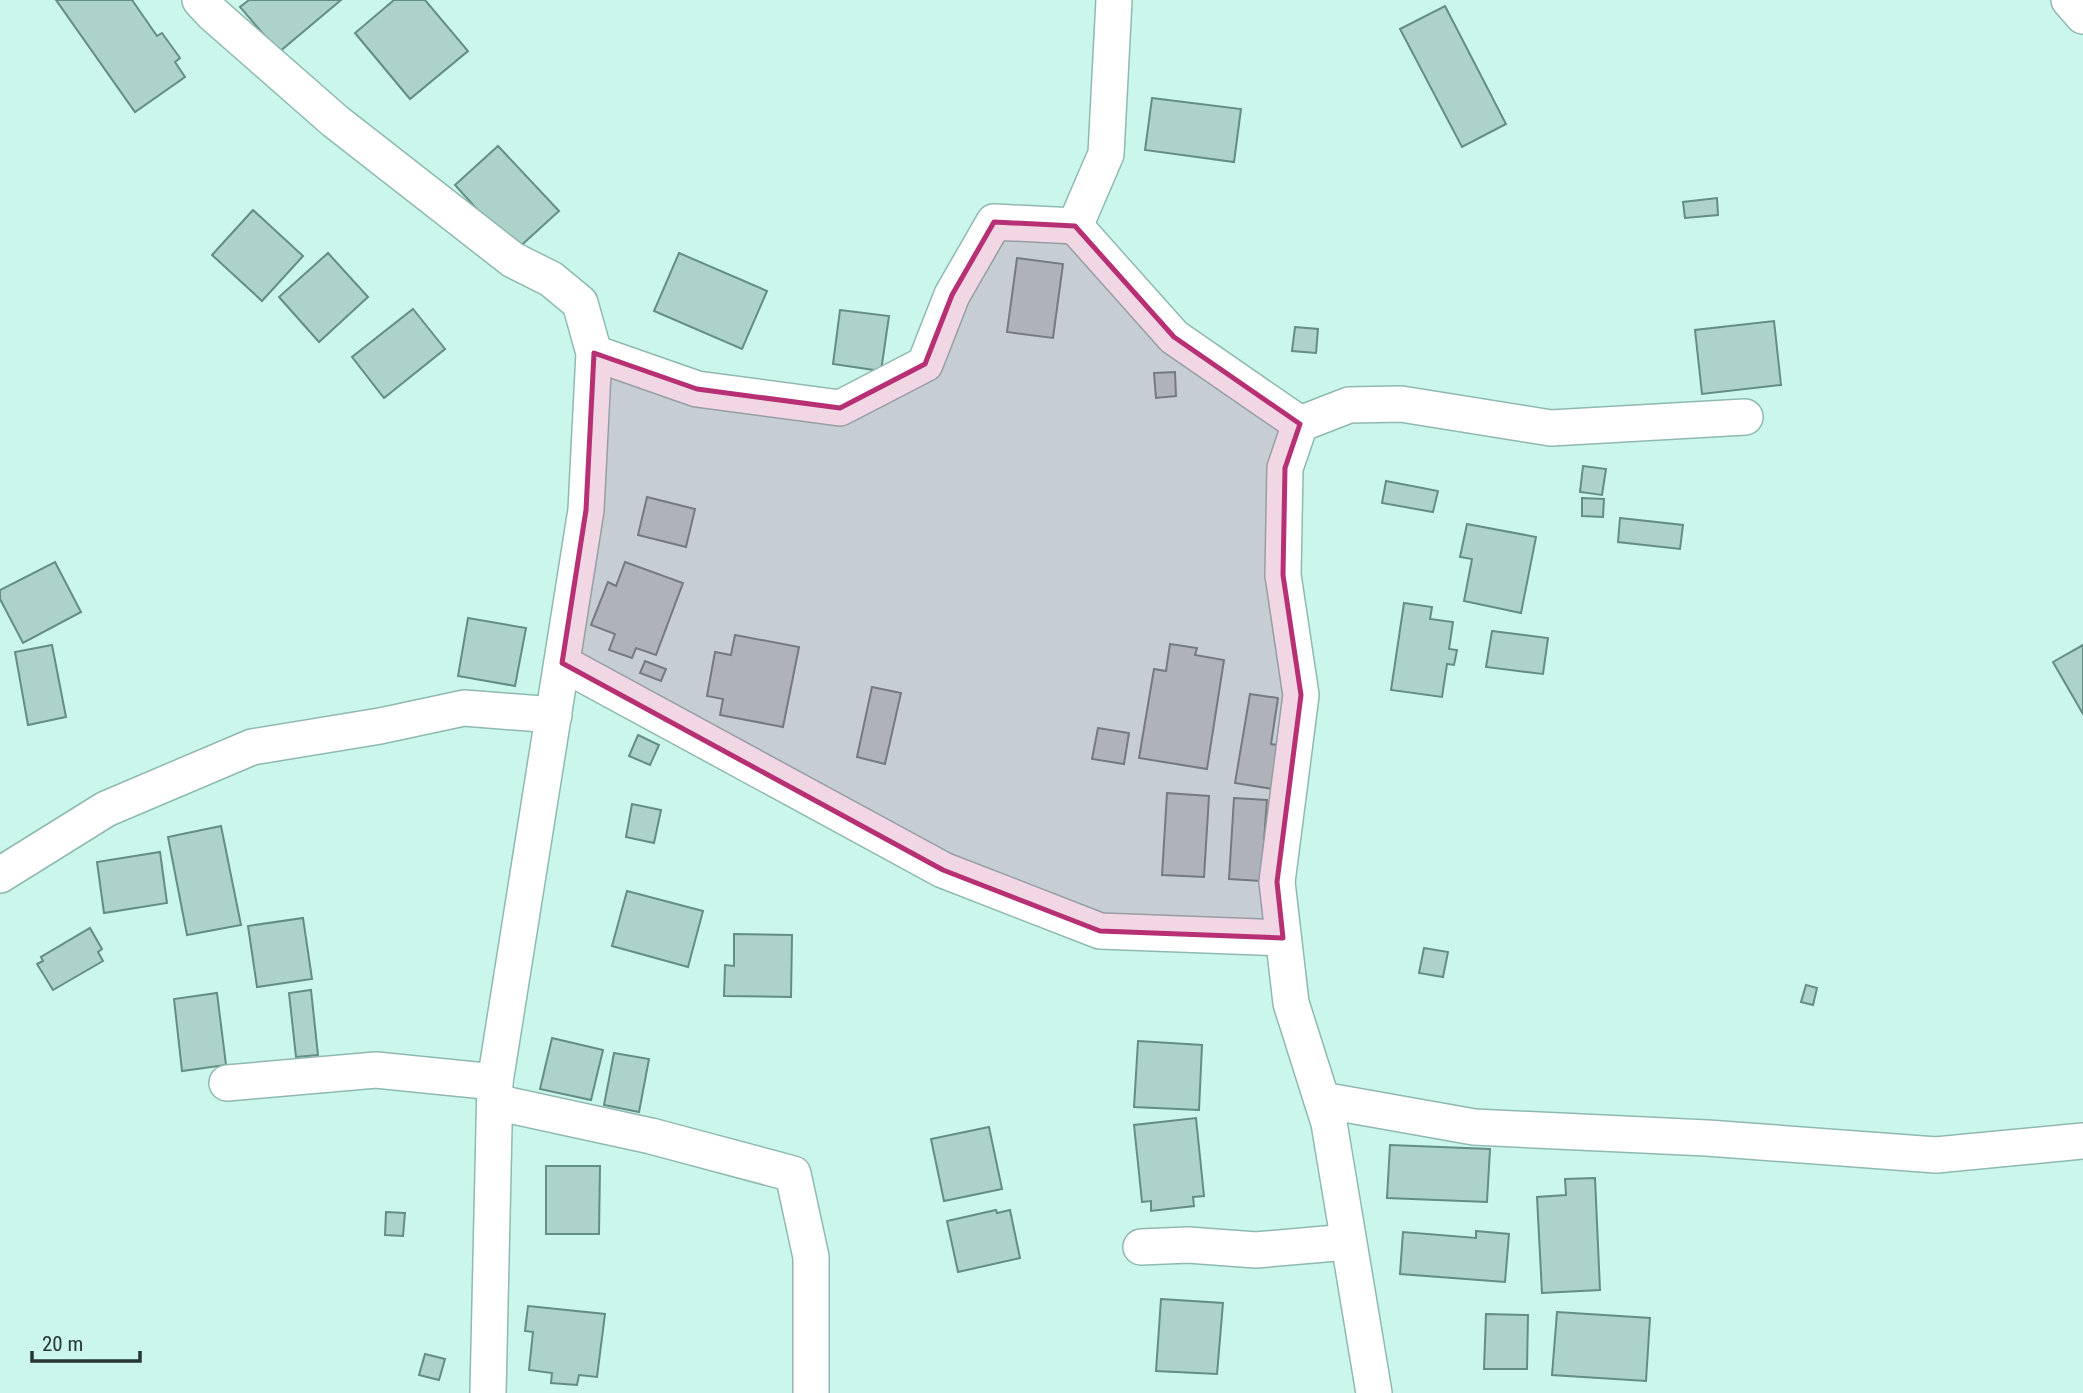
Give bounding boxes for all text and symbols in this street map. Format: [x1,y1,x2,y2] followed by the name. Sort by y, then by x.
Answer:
[32,1320,140,1364] scale bar
[42,1332,83,1356] text: 20 m

